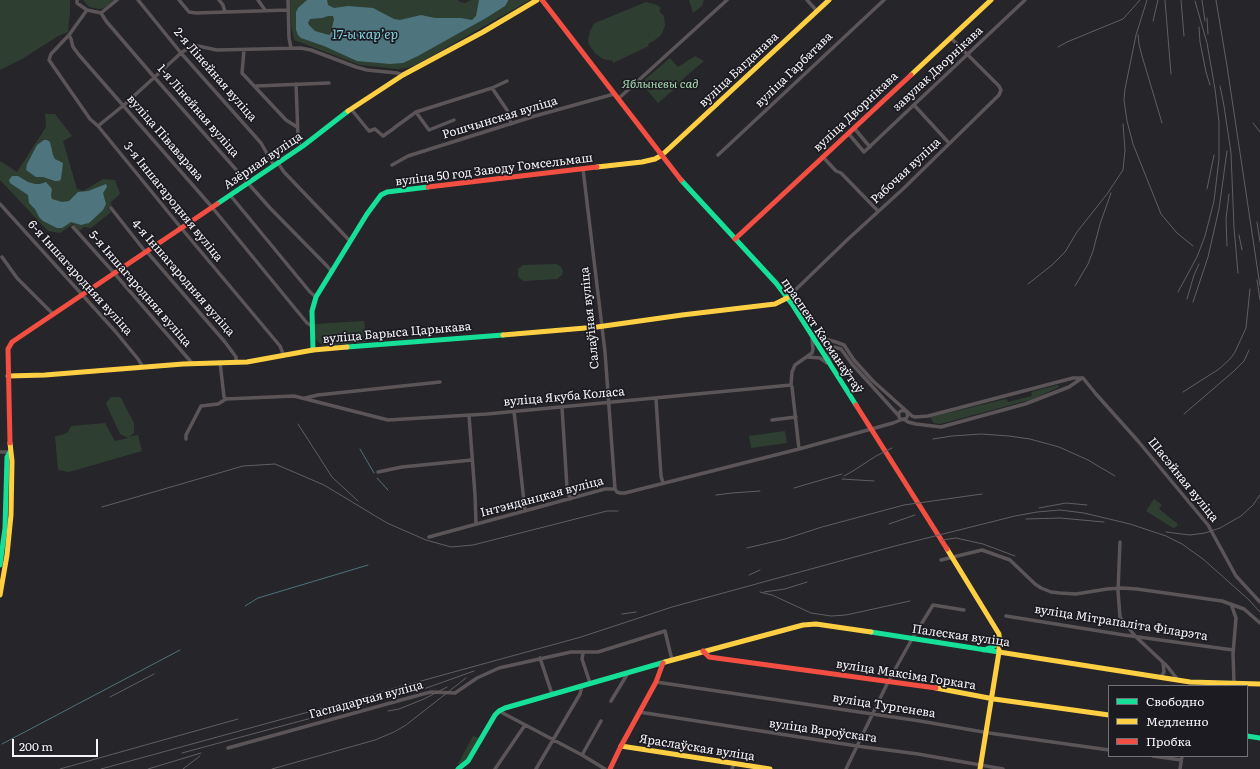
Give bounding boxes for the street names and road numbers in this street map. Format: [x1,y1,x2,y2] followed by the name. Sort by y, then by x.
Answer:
[890,24,986,114] street label: завулак Дворнікава
[170,25,260,125] street label: 2-я Лінейная вуліца
[696,29,782,111] street label: вуліца Багданава
[752,29,836,111] street label: вуліца Гарбатава
[154,62,242,160] street label: 1-я Лінейная вуліца
[811,69,901,155] street label: вуліца Дворнікава
[124,92,206,184] street label: вуліца Піваварава
[441,94,559,142] street label: Рошчынская вуліца
[221,129,305,193] street label: Азёрная вуліца
[868,135,944,207] street label: Рабочая вуліца
[120,139,226,265] street label: 3-я Іншагародняя вуліца
[394,151,594,189] street label: вуліца 50 год Заводу Гомсельмаш
[128,217,238,339] street label: 4-я Іншагародняя вуліца
[25,218,135,338] street label: 6-я Іншагародняя вуліца
[86,228,194,350] street label: 5-я Іншагародняя вуліца
[577,266,603,370] street label: Салаўіная вуліца
[778,275,866,397] street label: праспект Касманаўтаў
[322,319,472,347] street label: вуліца Барыса Царыкава
[503,385,625,409] street label: вуліца Якуба Коласа
[1145,435,1221,525] street label: Шасэйная вуліца
[479,474,605,520] street label: Інтэнданцкая вуліца
[1033,602,1209,644] street label: вуліца Мітрапаліта Філарэта
[911,622,1011,650] street label: Палеская вуліца
[835,657,977,693] street label: вуліца Максіма Горкага
[307,678,425,722] street label: Гаспадарчая вуліца
[831,691,937,721] street label: вуліца Тургенева
[768,716,878,746] street label: вуліца Вароўскага
[638,732,756,764] street label: Яраслаўская вуліца

